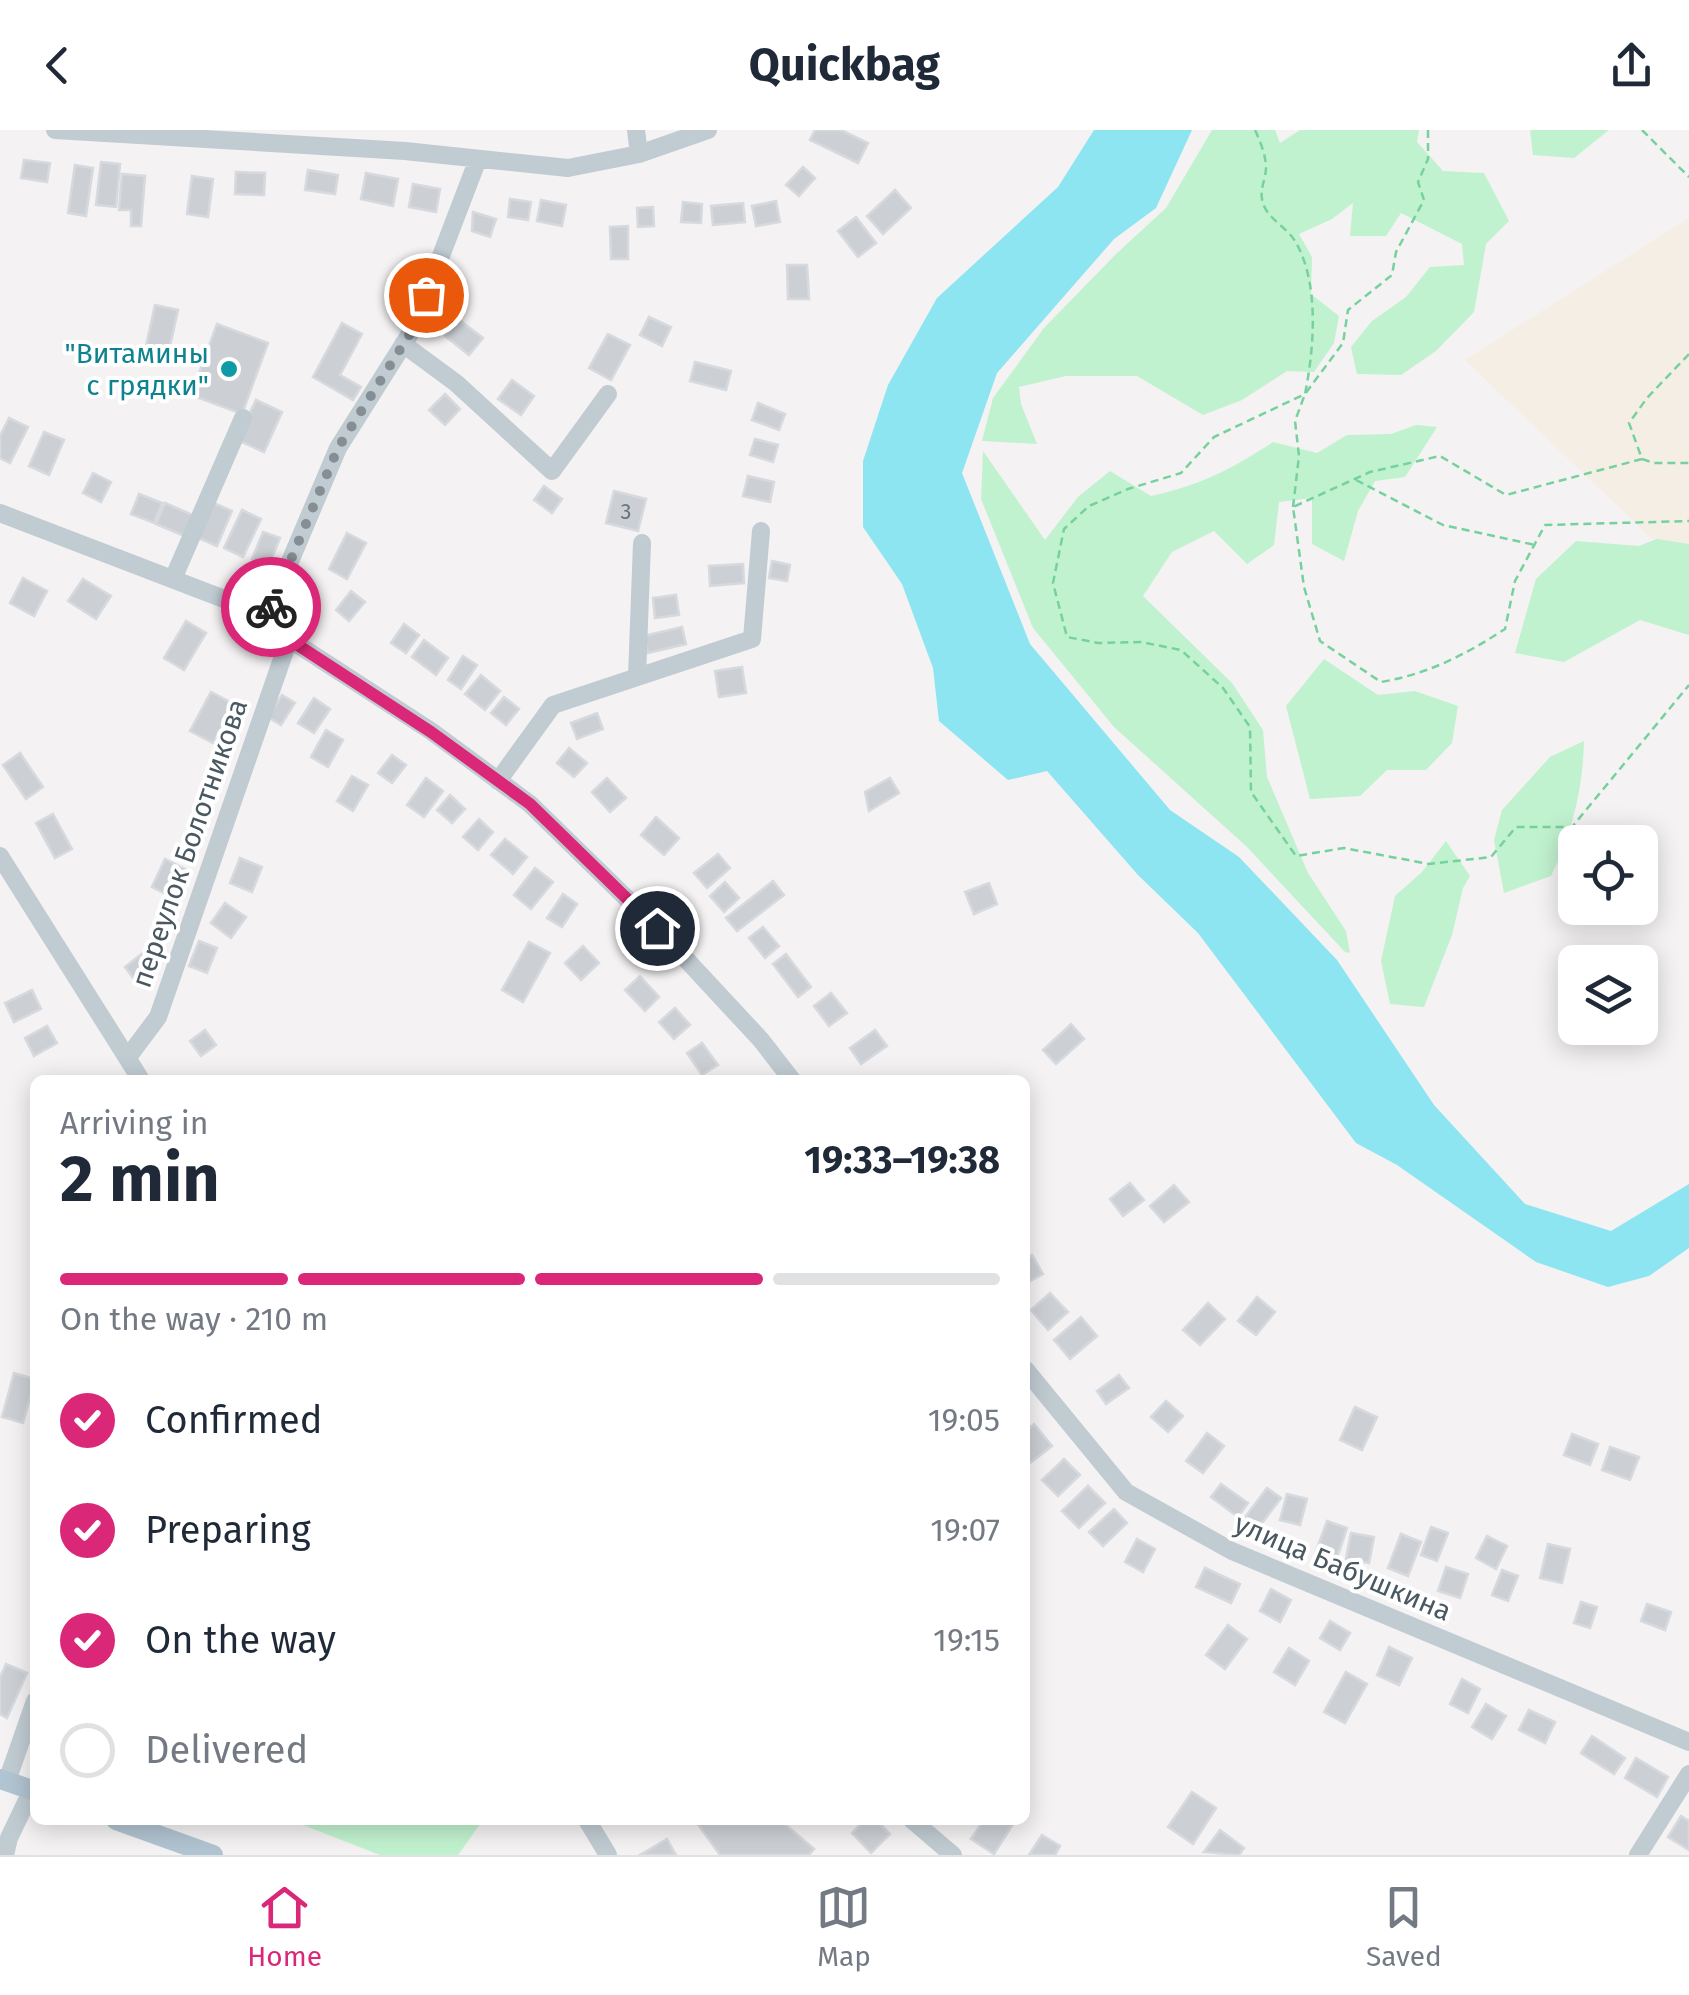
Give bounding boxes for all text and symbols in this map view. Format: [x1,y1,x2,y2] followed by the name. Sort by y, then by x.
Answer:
[30,38,85,93] icon: back
[749,38,940,92] text: Quickbag
[1604,38,1659,93] icon: share
[384,253,469,338] pin
[399,268,454,323] icon: bag
[65,337,209,402] place label: "Витамины с грядки"
[218,358,240,380] marker: "Витамины с грядки"
[621,498,631,525] house number: 3
[221,557,321,657] courier
[244,580,299,635] icon: bike
[125,695,254,992] street label: переулок Болотникова
[1558,825,1658,1045] map controls
[1558,825,1658,925] button: locate
[615,886,700,971] pin
[630,901,685,956] icon: home
[1558,945,1658,1045] button: layers
[60,1104,208,1142] text: Arriving in
[804,1137,1000,1183] text: 19:33–19:38
[60,1140,220,1218] text: 2 min
[60,1300,328,1338] text: On the way · 210 m
[60,1393,115,1448] icon: check
[145,1397,323,1443] text: Confirmed
[928,1401,1000,1439] text: 19:05
[60,1503,115,1558] icon: check
[145,1507,311,1553] text: Preparing
[1229,1507,1456,1628] street label: улица Бабушкина
[930,1511,1000,1549] text: 19:07
[60,1613,115,1668] icon: check
[145,1617,336,1663] text: On the way
[933,1621,1000,1659] text: 19:15
[145,1727,308,1773] text: Delivered
[247,1880,322,1973] tab: Home
[816,1880,871,1973] tab: Map
[1366,1880,1442,1973] tab: Saved

